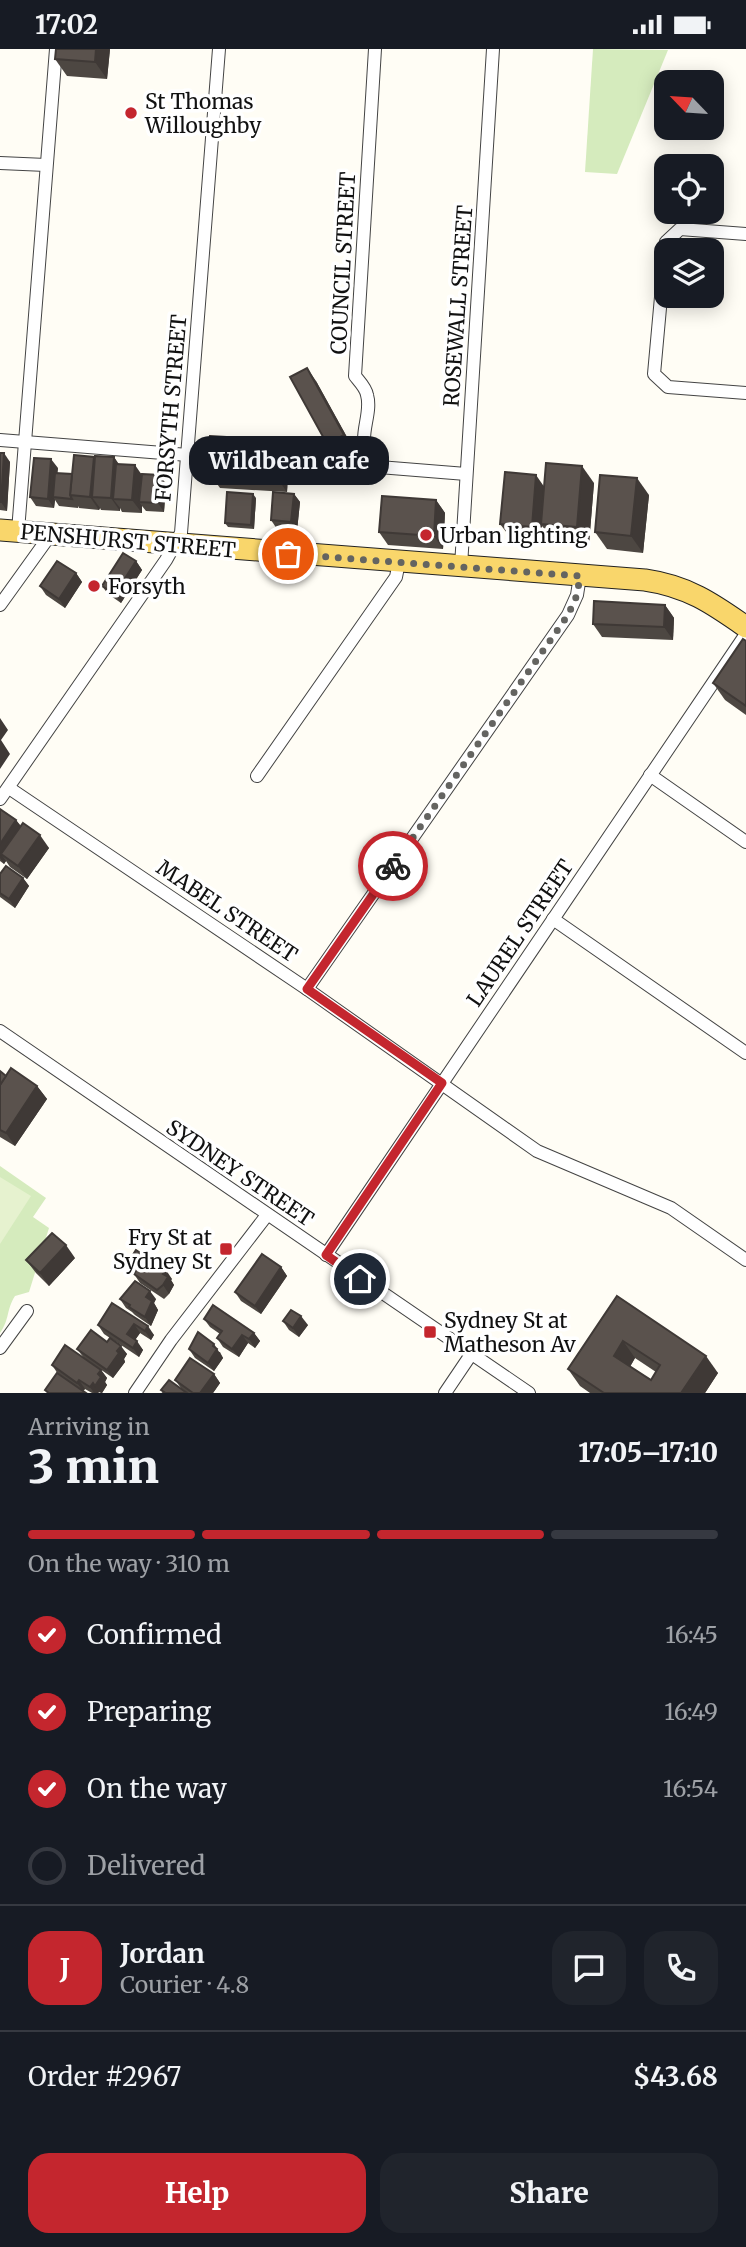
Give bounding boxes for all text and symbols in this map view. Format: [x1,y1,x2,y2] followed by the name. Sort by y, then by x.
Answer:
[35,8,98,41] text: 17:02
[654,70,724,140] north arrow
[654,70,724,308] map controls
[144,88,262,139] place label: St Thomas Willoughby
[123,105,139,121] marker: St Thomas Willoughby
[654,154,724,224] button: locate
[325,171,361,355] street label: COUNCIL STREET
[437,204,479,408] street label: ROSEWALL STREET
[654,238,724,308] button: layers
[149,313,193,503] street label: FORSYTH STREET
[188,435,388,484] callout: Wildbean cafe
[209,446,369,475] text: Wildbean cafe
[19,518,237,564] street label: PENSHURST STREET
[440,522,588,549] place label: Urban lighting
[258,524,318,584] pin
[418,527,434,543] marker: Urban lighting
[269,535,307,573] icon: bag
[108,573,186,600] place label: Forsyth
[86,578,102,594] marker: Forsyth
[358,831,428,901] courier
[374,847,412,885] icon: bike
[151,854,303,968] street label: MABEL STREET
[461,854,579,1012] street label: LAUREL STREET
[161,1114,319,1233] street label: SYDNEY STREET
[113,1224,212,1275] place label: Fry St at Sydney St
[218,1241,234,1257] marker: Fry St at Sydney St
[330,1249,390,1309] pin
[341,1260,379,1298] icon: home
[444,1307,577,1358] place label: Sydney St at Matheson Av
[422,1324,438,1340] marker: Sydney St at Matheson Av
[28,1412,150,1441] text: Arriving in
[578,1436,718,1469] text: 17:05–17:10
[28,1438,159,1496] text: 3 min
[28,1549,230,1578] text: On the way · 310 m
[28,1616,66,1654] icon: check
[87,1618,222,1651] text: Confirmed
[665,1620,718,1649] text: 16:45
[28,1693,66,1731] icon: check
[87,1695,211,1728] text: Preparing
[664,1697,718,1726] text: 16:49
[28,1770,66,1808] icon: check
[87,1772,227,1805] text: On the way
[663,1774,718,1803] text: 16:54
[87,1849,206,1882] text: Delivered
[552,1931,626,2005] button: chat
[644,1931,718,2005] button: phone
[120,1937,205,1970] text: Jordan
[60,1952,70,1985] text: J
[120,1970,249,1999] text: Courier · 4.8
[28,2060,181,2093] text: Order #2967
[633,2060,718,2093] text: $43.68
[28,2153,366,2233] button: Help
[380,2153,718,2233] button: Share

